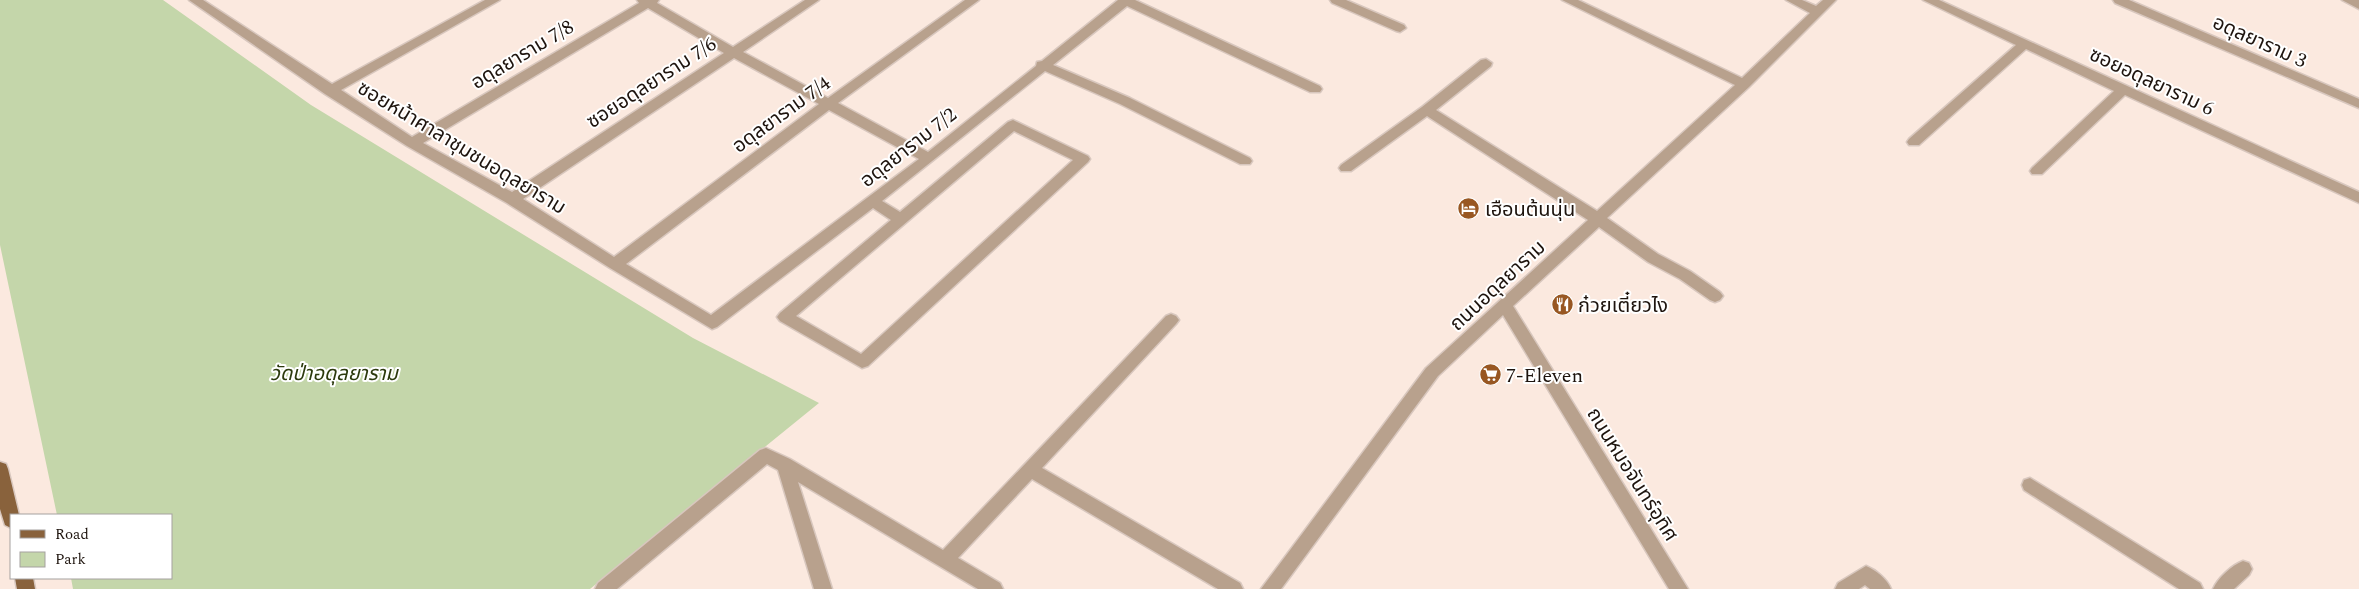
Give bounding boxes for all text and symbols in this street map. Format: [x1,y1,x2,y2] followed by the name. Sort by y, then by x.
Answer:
[2208,8,2312,76] street label: อดุลยาราม 3
[465,12,580,97] street label: อดุลยาราม 7/8
[581,29,723,136] street label: ซอยอดุลยาราม 7/6
[2084,40,2219,124] street label: ซอยอดุลยาราม 6
[726,69,837,161] street label: อดุลยาราม 7/4
[351,74,572,222] street label: ซอยหน้าศาลาชุมชนอดุลยาราม
[854,100,963,195] street label: อดุลยาราม 7/2
[1485,195,1575,225] place label: เฮือนต้นนุ่น
[1457,197,1481,221] hotel icon: เฮือนต้นนุ่น
[1443,233,1553,338] street label: ถนนอดุลยาราม
[1578,291,1668,321] place label: ก๋วยเตี๋ยวไง
[1550,293,1574,317] restaurant icon: ก๋วยเตี๋ยวไง
[270,359,400,389] park label: วัดป่าอดุลยาราม
[1506,361,1583,391] place label: 7-Eleven
[1478,363,1502,387] supermarket icon: 7-Eleven
[1579,402,1685,547] street label: ถนนหมอจันทร์อุทิศ
[10,514,172,579] legend
[55,523,89,546] text: Road
[55,548,86,571] text: Park

